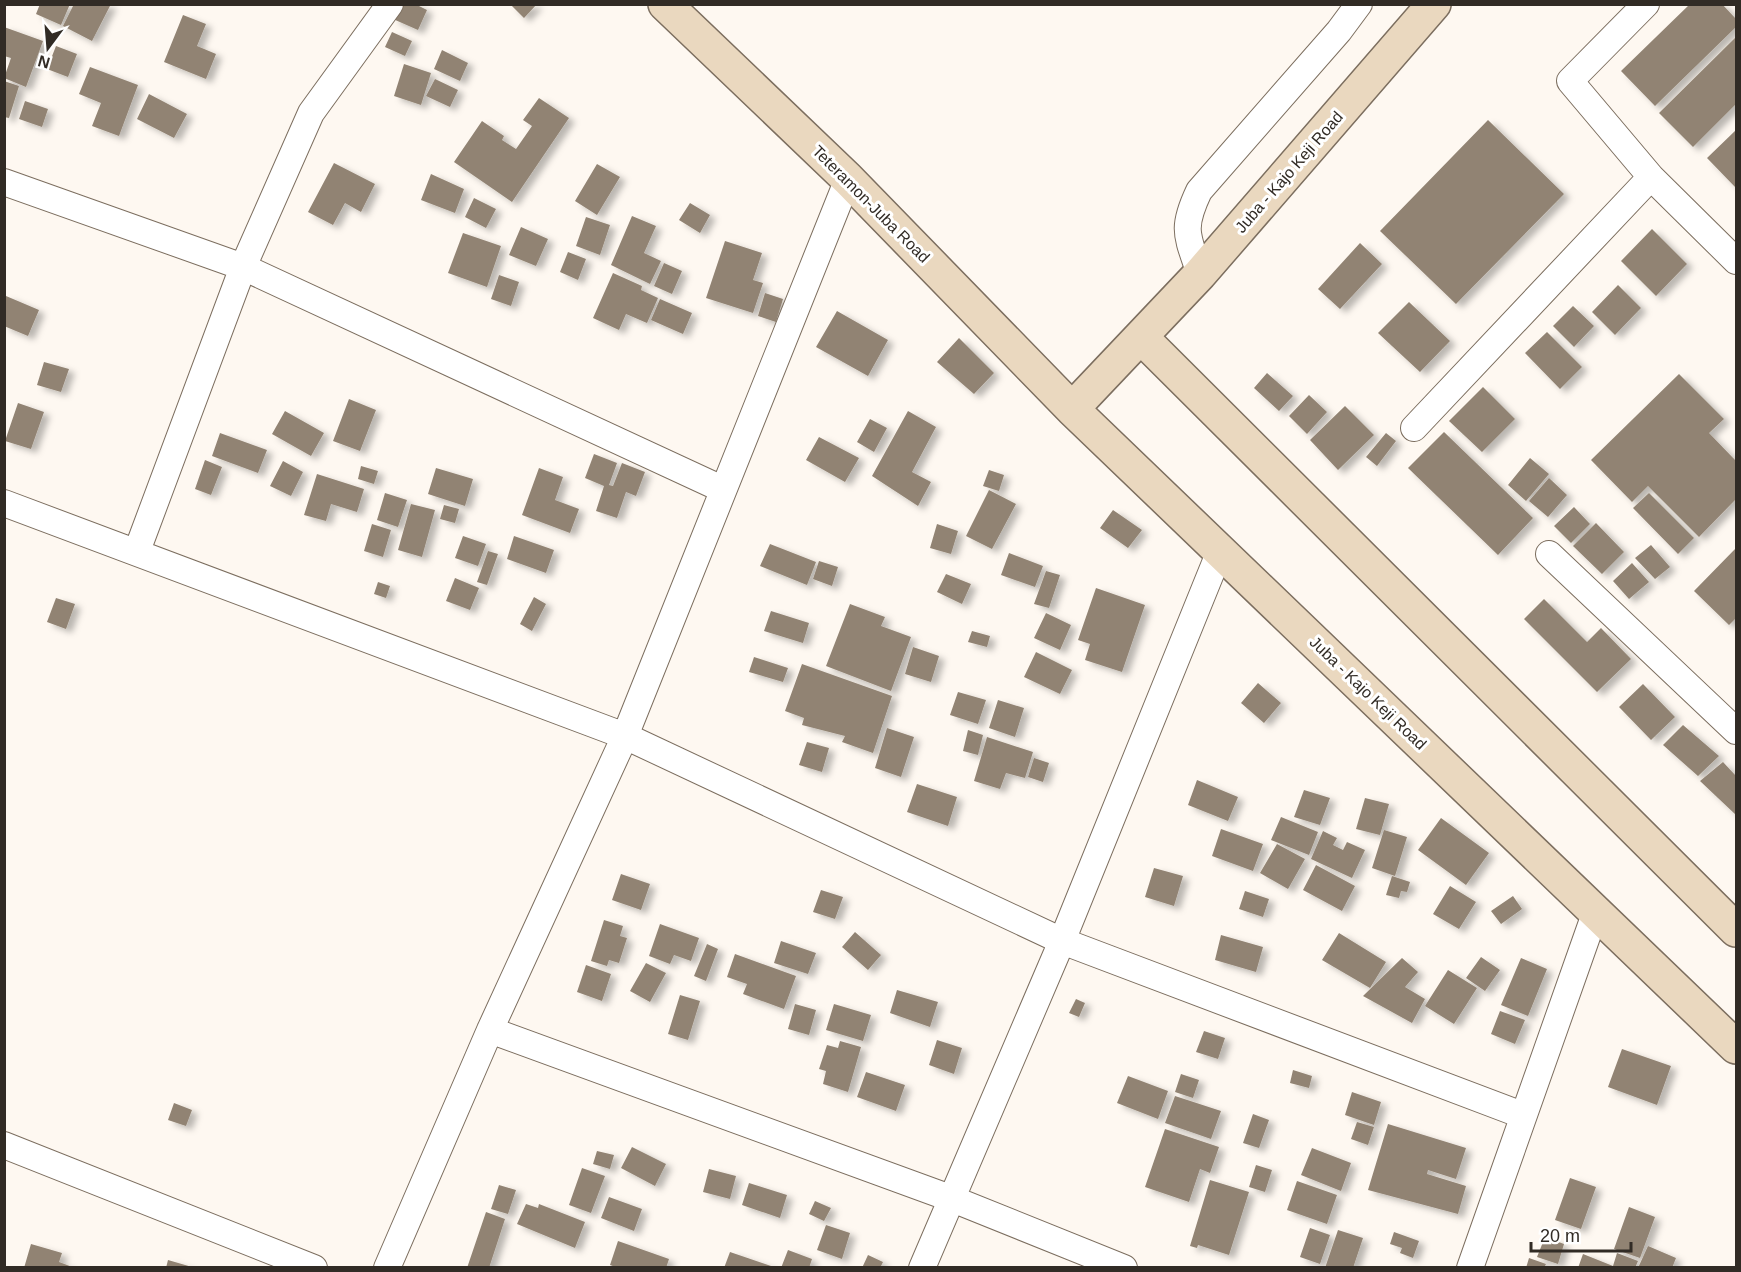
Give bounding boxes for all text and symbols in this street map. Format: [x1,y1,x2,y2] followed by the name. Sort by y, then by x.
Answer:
[18,18,78,78] north arrow
[36,52,52,72] text: N
[1232,108,1346,236] street label: Juba - Kajo Keji Road
[809,142,933,266] street label: Teteramon-Juba Road
[1306,633,1430,753] street label: Juba - Kajo Keji Road
[1531,1215,1632,1253] scale bar
[1540,1226,1580,1246] text: 20 m

